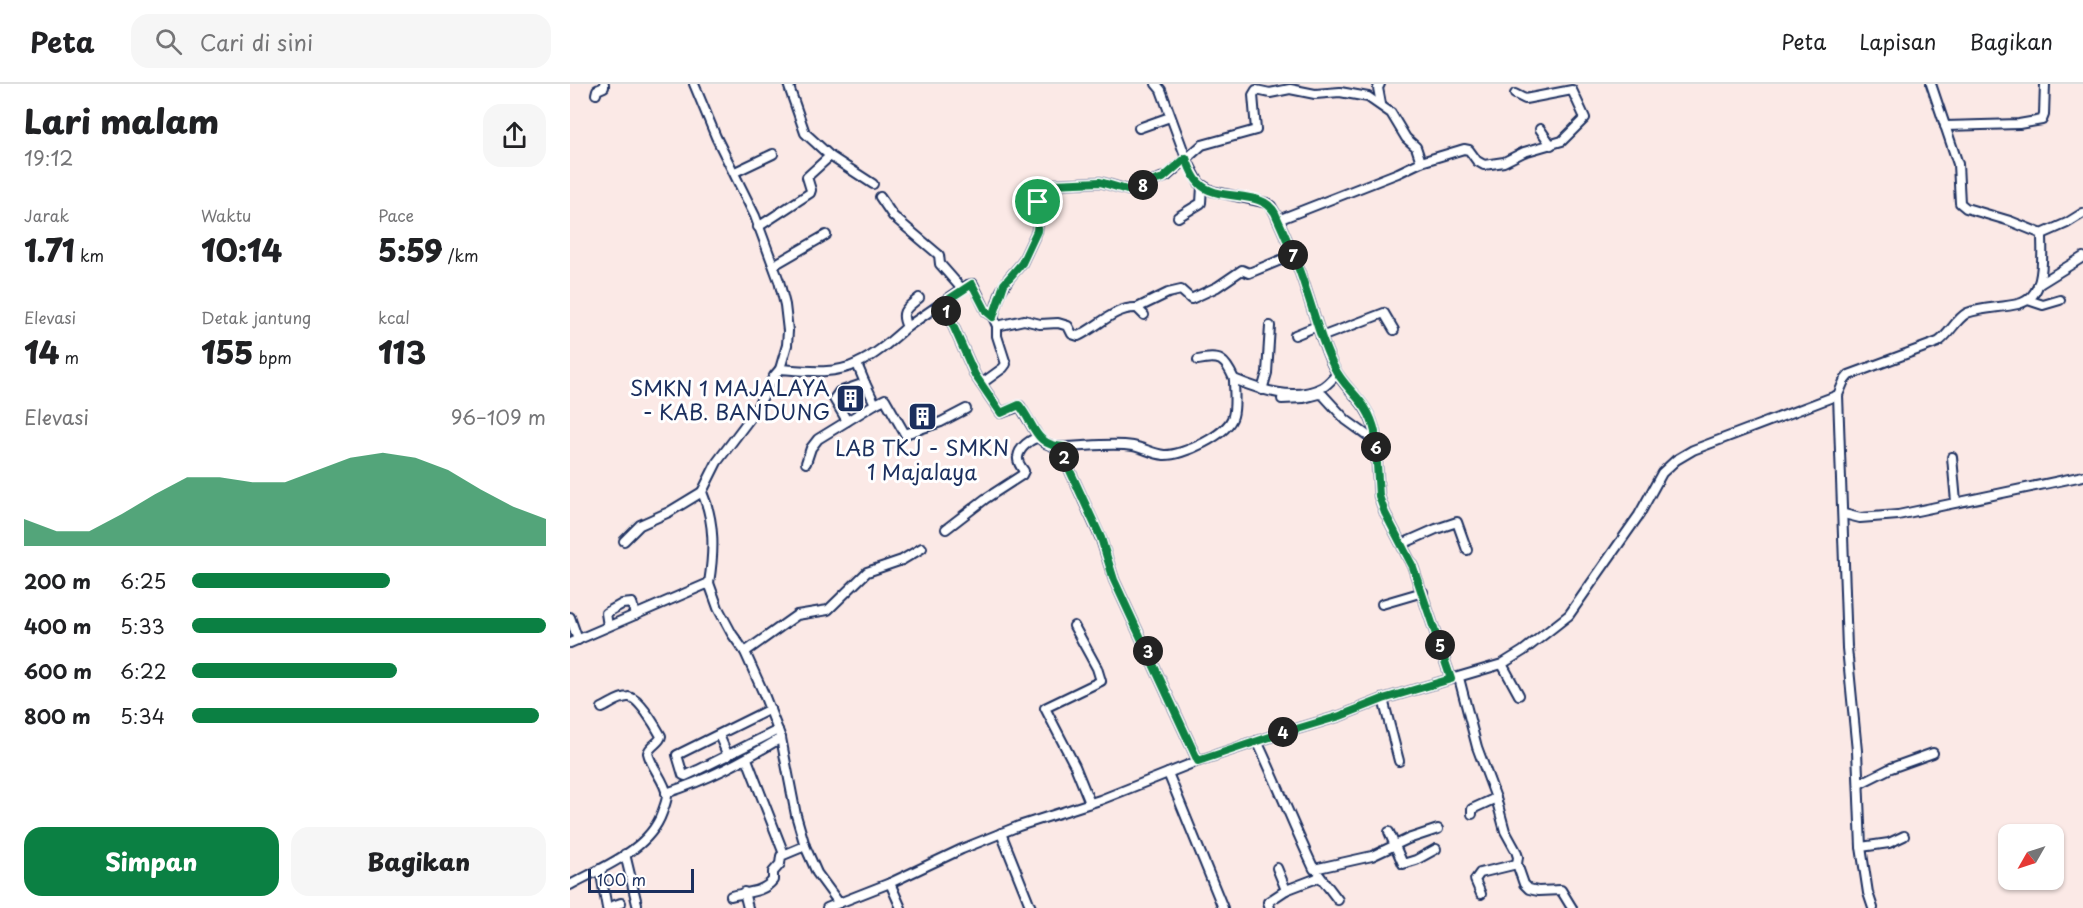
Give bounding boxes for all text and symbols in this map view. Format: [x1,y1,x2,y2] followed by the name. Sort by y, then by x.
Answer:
[131,14,551,68] search box
[30,20,95,63] text: Peta
[152,25,185,58] icon: search
[200,25,313,58] text: Cari di sini
[1781,25,1826,57] text: Peta
[1859,25,1937,57] text: Lapisan
[1970,25,2053,57] text: Bagikan
[24,95,219,145] text: Lari malam
[483,104,546,167] button: share
[24,143,74,173] text: 19:12
[1128,170,1158,200] pin: 8
[1138,173,1148,197] text: 8
[1012,176,1063,227] pin
[1021,185,1054,218] icon: arrive
[24,203,69,227] text: Jarak
[201,203,251,227] text: Waktu
[378,203,414,227] text: Pace
[24,227,75,272] text: 1.71
[201,227,282,272] text: 10:14
[378,227,443,272] text: 5:59
[1278,240,1308,270] pin: 7
[75,243,104,267] text: km
[443,243,478,267] text: /km
[1288,243,1298,267] text: 7
[931,296,961,326] pin: 1
[942,299,950,323] text: 1
[24,305,76,329] text: Elevasi
[201,305,311,329] text: Detak jantung
[378,305,410,329] text: kcal
[24,329,59,374] text: 14
[201,329,254,374] text: 155
[378,329,426,374] text: 113
[59,345,79,369] text: m
[254,345,292,369] text: bpm
[630,371,830,427] place label: SMKN 1 MAJALAYA - KAB. BANDUNG
[835,383,867,415] building icon: SMKN 1 MAJALAYA - KAB. BANDUNG
[906,400,938,432] building icon: LAB TKJ - SMKN 1 Majalaya
[24,402,89,432] text: Elevasi
[451,402,546,432] text: 96–109 m
[835,431,1009,487] place label: LAB TKJ - SMKN 1 Majalaya
[1361,432,1391,462] pin: 6
[1370,435,1382,459] text: 6
[1049,442,1079,472] pin: 2
[1058,445,1070,469] text: 2
[24,566,91,596] text: 200 m
[120,566,166,596] text: 6:25
[24,611,92,641] text: 400 m
[120,611,165,641] text: 5:33
[1425,630,1455,660] pin: 5
[1435,633,1445,657] text: 5
[1133,636,1163,666] pin: 3
[1143,639,1153,663] text: 3
[24,656,92,686] text: 600 m
[120,656,167,686] text: 6:22
[24,701,91,731] text: 800 m
[120,701,165,731] text: 5:34
[1268,717,1298,747] pin: 4
[1278,720,1288,744] text: 4
[1998,824,2064,890] north arrow
[1998,824,2064,890] map controls
[24,827,279,896] button: Simpan
[291,827,546,896] button: Bagikan
[588,866,694,894] scale bar
[597,867,646,891] text: 100 m

